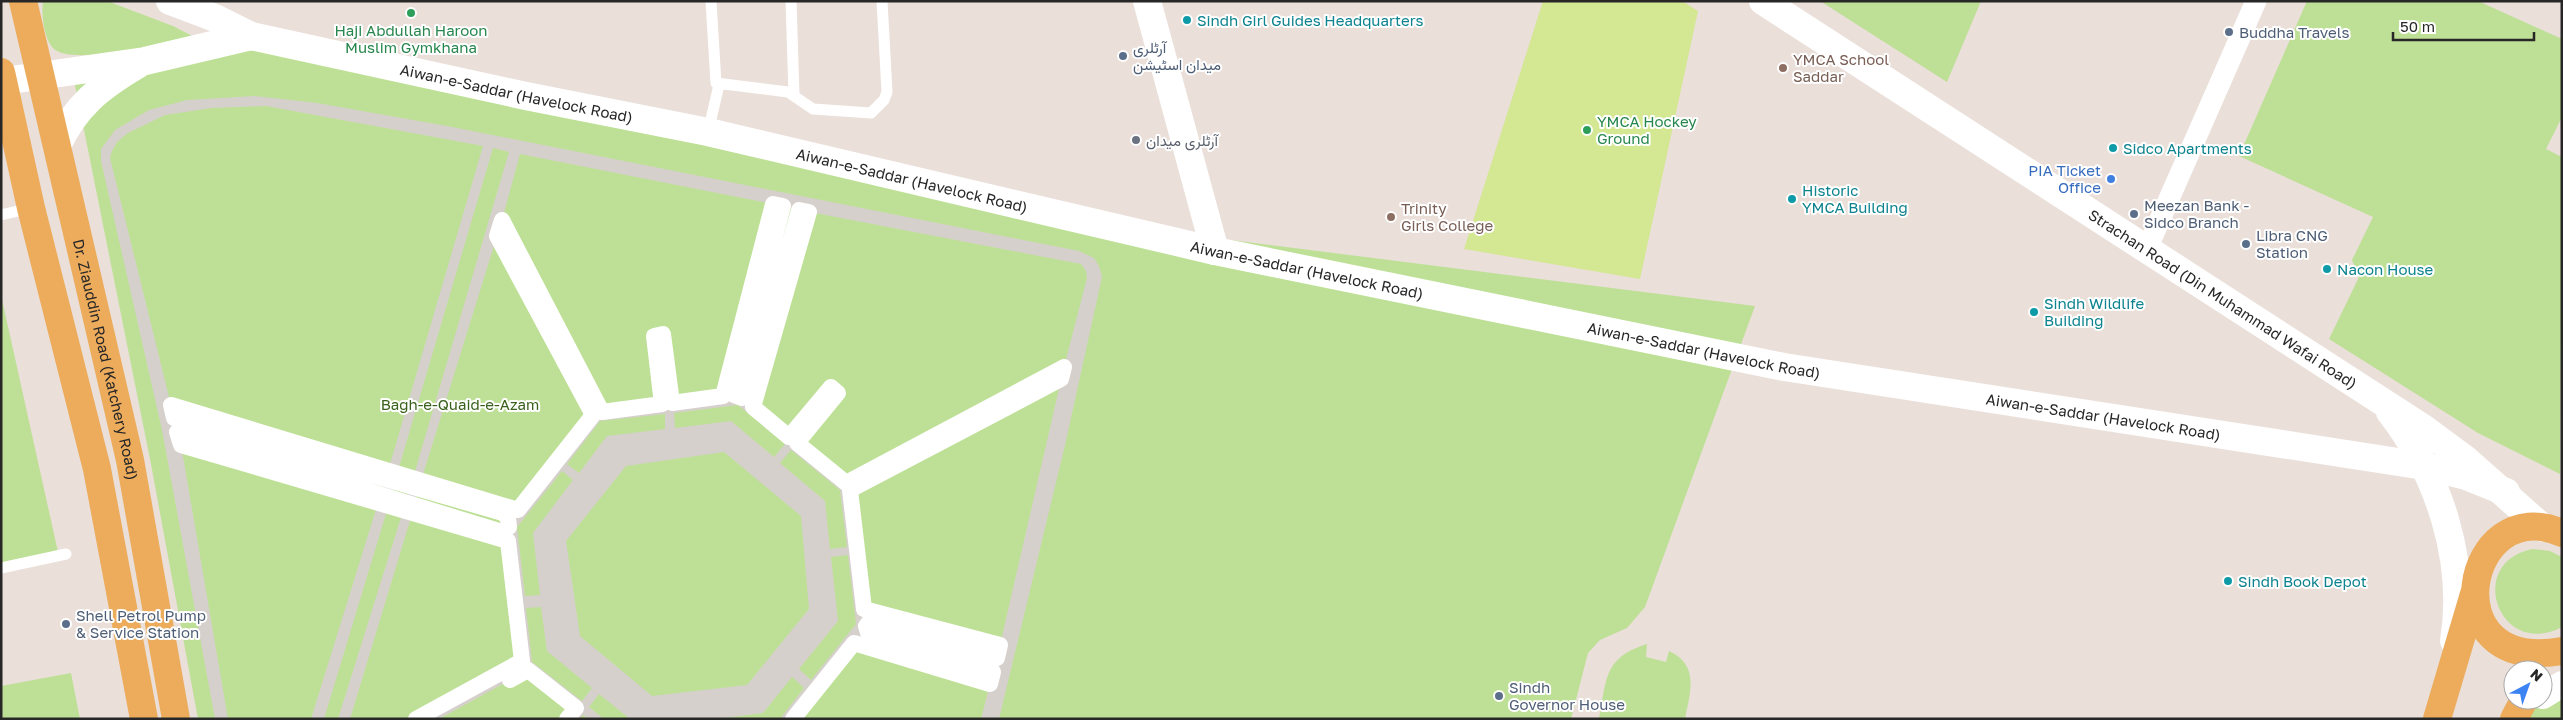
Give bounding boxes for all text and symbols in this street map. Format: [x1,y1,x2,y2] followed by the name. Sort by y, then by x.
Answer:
[405,7,417,19] marker: Haji Abdullah Haroon Muslim Gymkhana
[2393,10,2534,42] scale bar
[1197,11,1424,29] place label: Sindh Girl Guides Headquarters
[1181,14,1193,26] marker: Sindh Girl Guides Headquarters
[2400,17,2435,35] text: 50 m
[334,21,488,56] place label: Haji Abdullah Haroon Muslim Gymkhana
[2239,23,2349,41] place label: Buddha Travels
[2223,26,2235,38] marker: Buddha Travels
[1133,38,1221,75] place label: آرٹلری میدان اسٹیشن
[1117,50,1129,62] marker: آرٹلری میدان اسٹیشن
[1793,50,1889,85] place label: YMCA School Saddar
[399,60,634,126] street label: Aiwan-e-Saddar (Havelock Road)
[1777,62,1789,74] marker: YMCA School Saddar
[1597,112,1697,147] place label: YMCA Hockey Ground
[1581,124,1593,136] marker: YMCA Hockey Ground
[1146,131,1219,151] place label: آرٹلری میدان
[1130,134,1142,146] marker: آرٹلری میدان
[2123,139,2252,157] place label: Sidco Apartments
[2107,142,2119,154] marker: Sidco Apartments
[795,144,1030,216] street label: Aiwan-e-Saddar (Havelock Road)
[2028,161,2101,196] place label: PIA Ticket Office
[2105,173,2117,185] marker: PIA Ticket Office
[1802,181,1908,216] place label: Historic YMCA Building
[1786,193,1798,205] marker: Historic YMCA Building
[2144,196,2249,231] place label: Meezan Bank - Sidco Branch
[1401,199,1494,234] place label: Trinity Girls College
[2085,205,2361,392] street label: Strachan Road (Din Muhammad Wafai Road)
[2128,208,2140,220] marker: Meezan Bank - Sidco Branch
[1385,211,1397,223] marker: Trinity Girls College
[2256,226,2328,261] place label: Libra CNG Station
[70,237,142,481] street label: Dr. Ziauddin Road (Katchery Road)
[1189,237,1425,302] street label: Aiwan-e-Saddar (Havelock Road)
[2240,238,2252,250] marker: Libra CNG Station
[2337,260,2433,278] place label: Nacon House
[2321,263,2333,275] marker: Nacon House
[2044,294,2144,329] place label: Sindh Wildlife Building
[2028,306,2040,318] marker: Sindh Wildlife Building
[1586,318,1822,382] street label: Aiwan-e-Saddar (Havelock Road)
[1985,389,2222,443] street label: Aiwan-e-Saddar (Havelock Road)
[381,395,539,413] park label: Bagh-e-Quaid-e-Azam
[2238,572,2367,590] place label: Sindh Book Depot
[2222,575,2234,587] marker: Sindh Book Depot
[76,606,206,641] place label: Shell Petrol Pump & Service Station
[60,618,72,630] marker: Shell Petrol Pump & Service Station
[2503,660,2553,710] north arrow
[2527,665,2546,685] text: N
[1509,678,1625,713] place label: Sindh Governor House
[1493,690,1505,702] marker: Sindh Governor House

